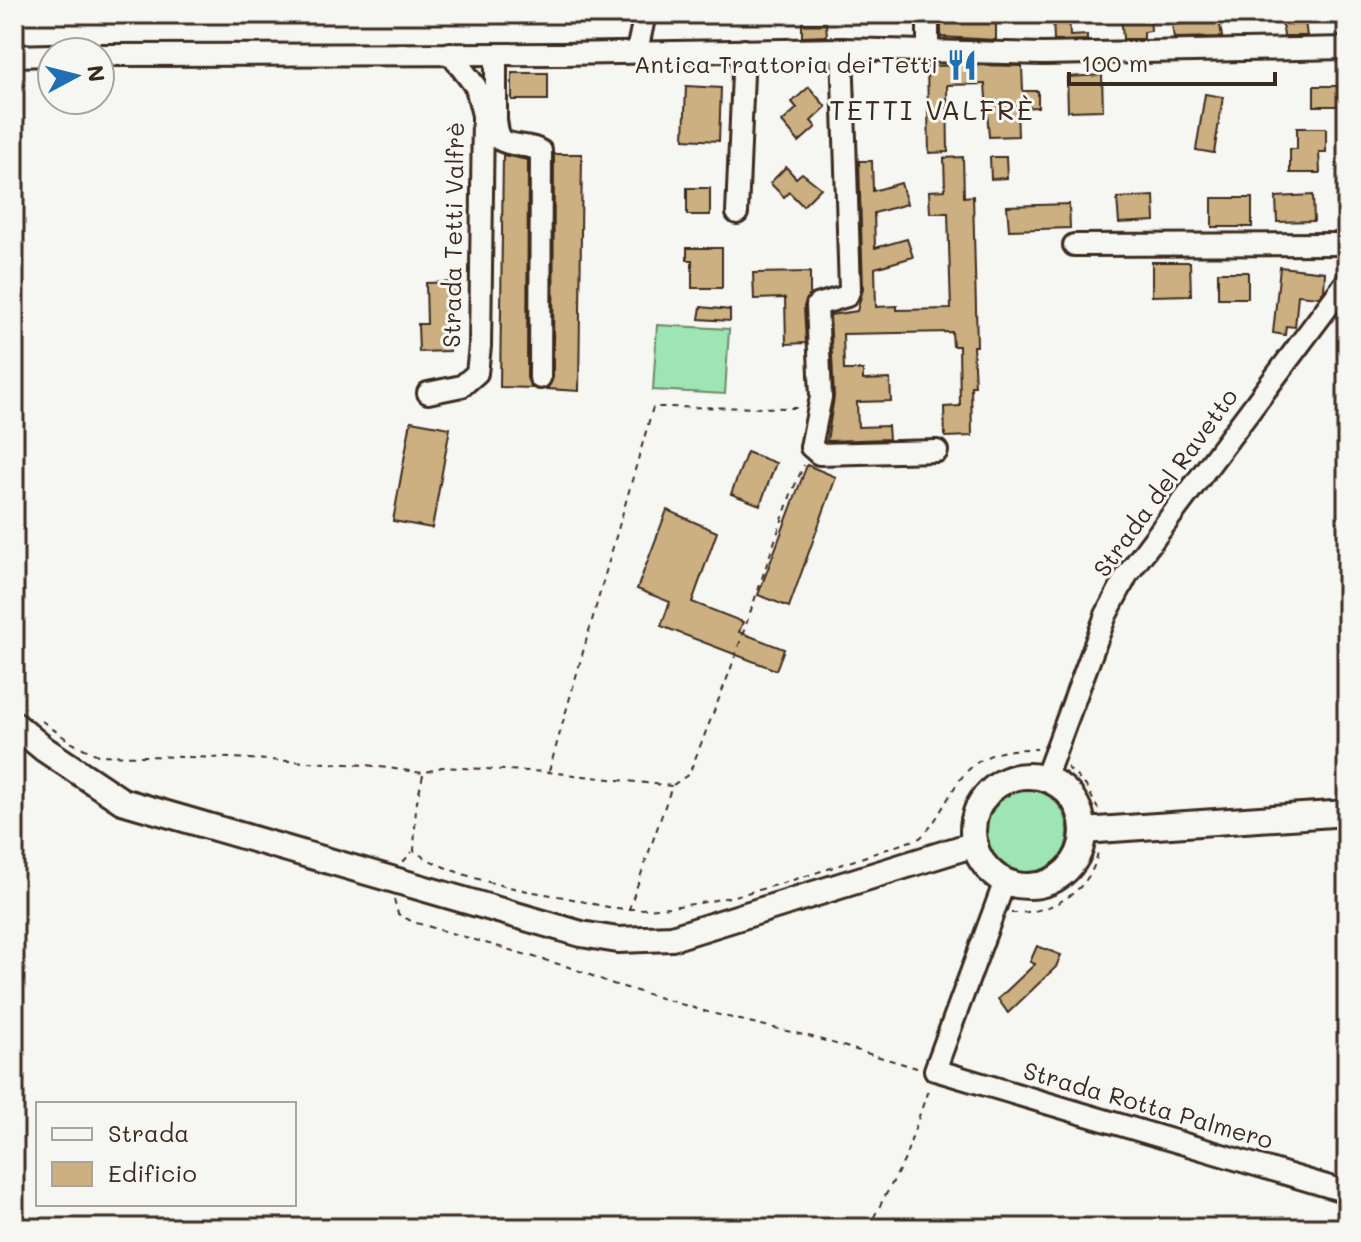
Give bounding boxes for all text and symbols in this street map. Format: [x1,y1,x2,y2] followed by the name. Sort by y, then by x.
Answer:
[36,36,116,116] north arrow
[1069,36,1275,86] scale bar
[1081,47,1148,78] text: 100 m
[634,48,938,79] place label: Antica Trattoria dei Tetti
[945,48,979,82] restaurant icon: Antica Trattoria dei Tetti
[81,63,112,84] text: N
[829,91,1035,127] district label: TETTI VALFRÈ
[435,122,470,348] street label: Strada Tetti Valfrè
[1086,382,1244,583] street label: Strada del Ravetto
[1020,1054,1277,1155] street label: Strada Rotta Palmero
[36,1102,296,1206] legend
[108,1117,189,1148] text: Strada
[108,1157,197,1188] text: Edificio

